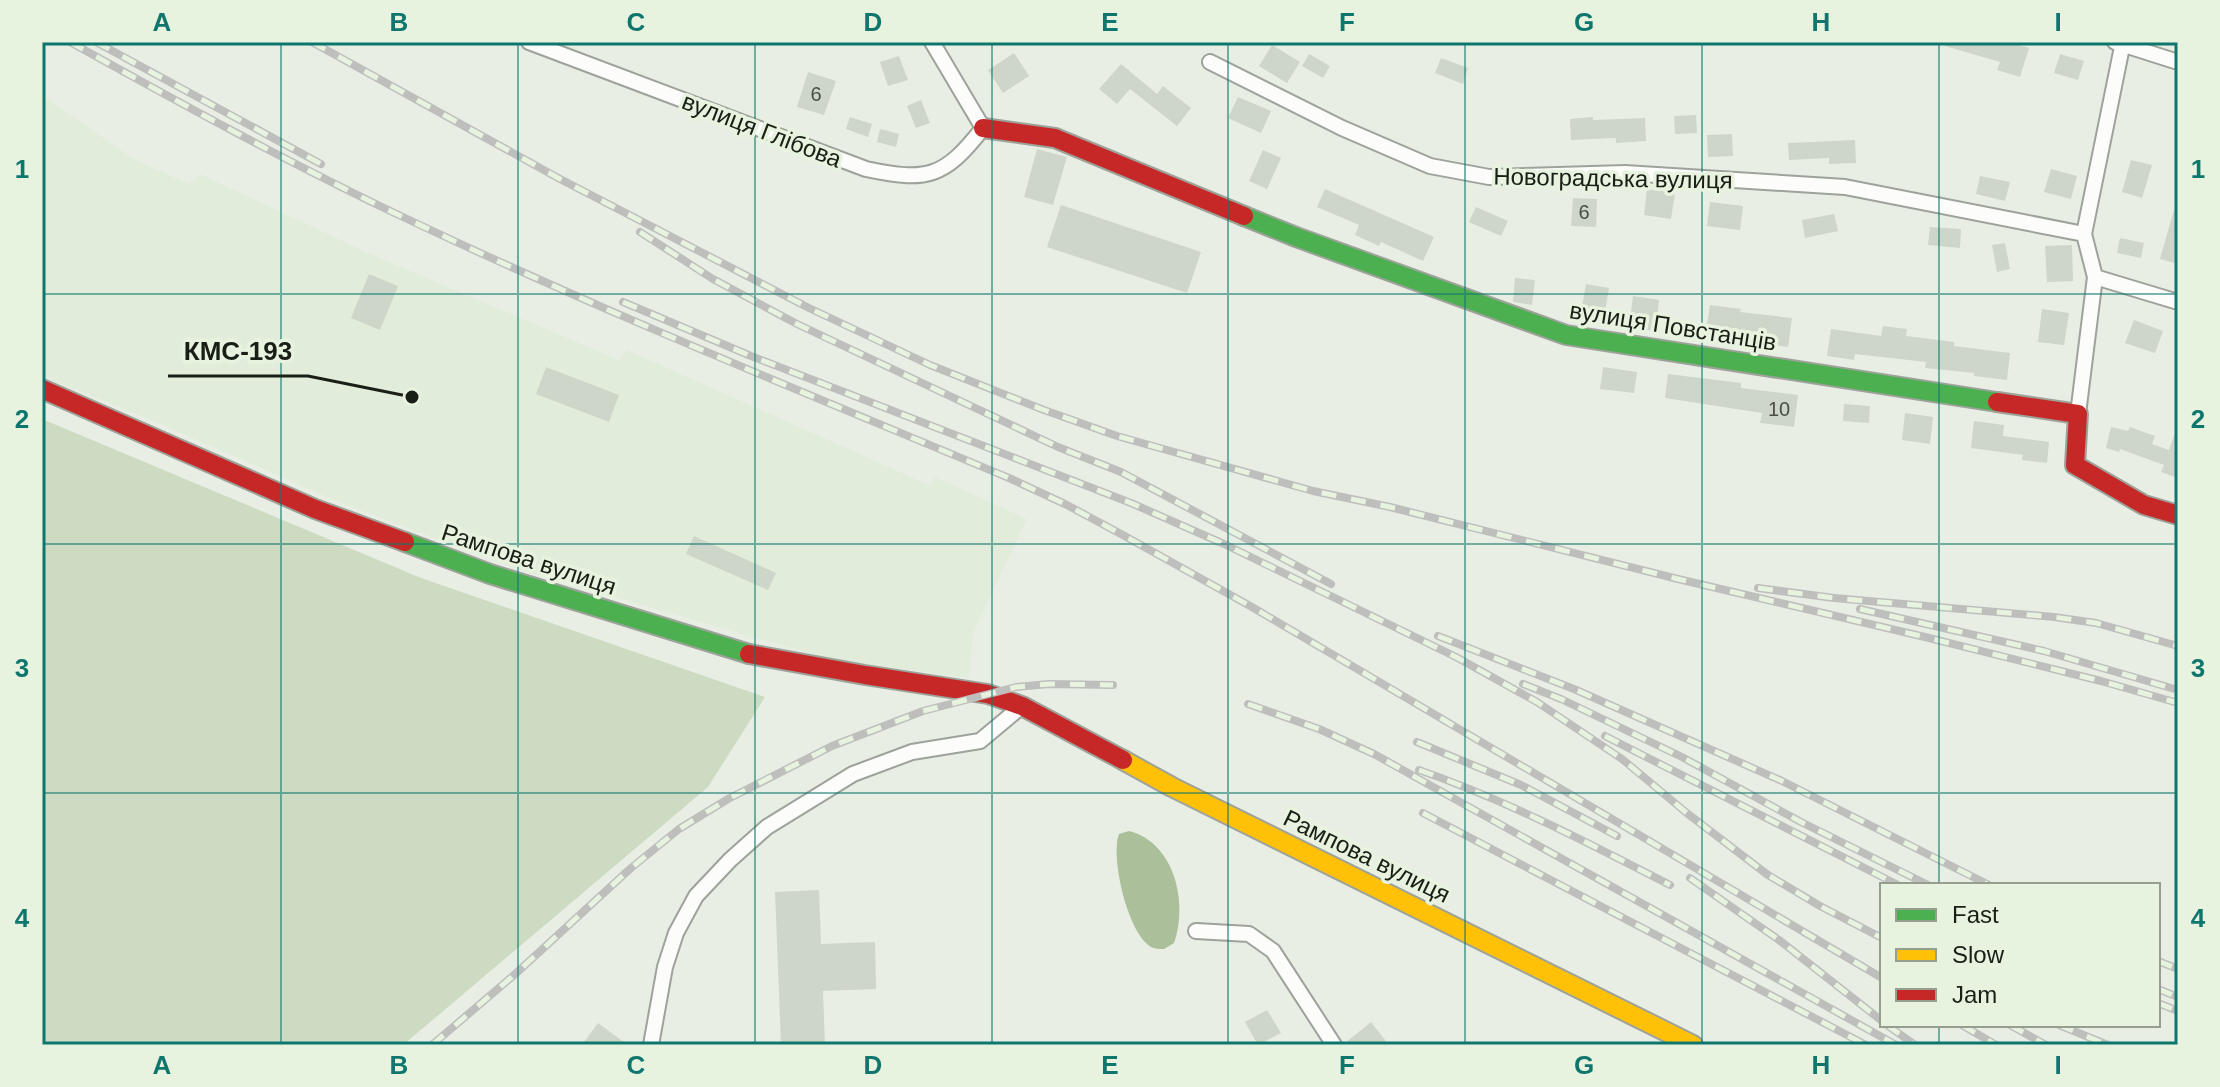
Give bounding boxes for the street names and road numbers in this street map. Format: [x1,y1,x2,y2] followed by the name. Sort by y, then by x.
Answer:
[679,87,846,173] street label: вулиця Глібова
[1493,162,1733,194] street label: Новоградська вулиця
[1568,296,1778,356] street label: вулиця Повстанців
[438,518,620,600] street label: Рампова вулиця
[1279,804,1455,908] street label: Рампова вулиця

